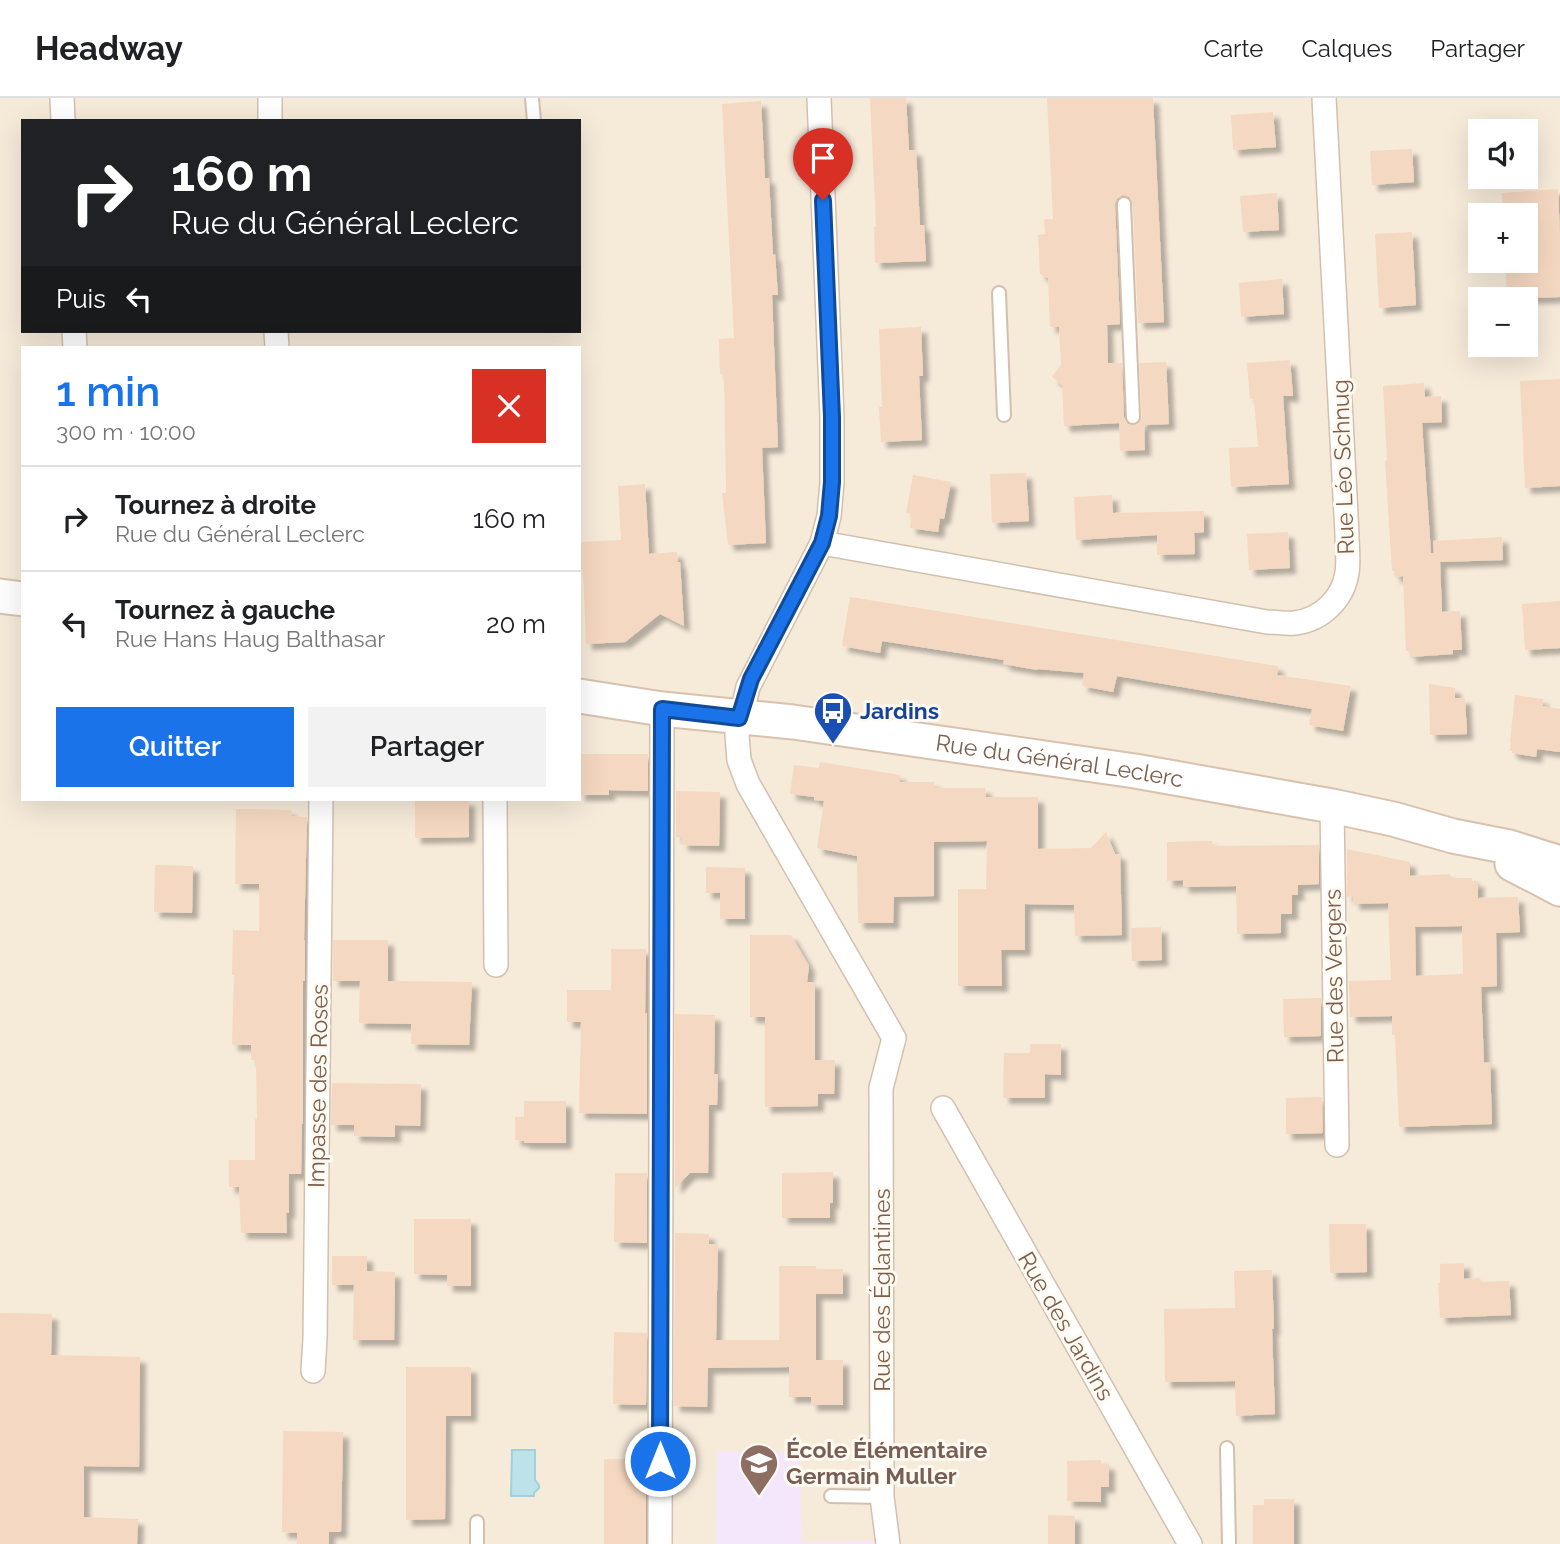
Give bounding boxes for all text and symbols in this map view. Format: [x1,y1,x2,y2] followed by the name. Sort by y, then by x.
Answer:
[35,29,183,68] text: Headway
[1204,34,1263,63] text: Carte
[1301,34,1392,63] text: Calques
[1430,34,1525,63] text: Partager
[1468,119,1538,357] map controls
[1468,119,1538,189] button: sound
[793,128,853,200] pin
[804,139,842,177] icon: arrive
[171,145,312,202] text: 160 m
[56,147,147,238] icon: right
[1468,203,1538,273] button: +
[171,204,519,241] text: Rue du Général Leclerc
[120,280,158,318] icon: left
[56,284,106,314] text: Puis
[1468,287,1538,357] button: −
[56,367,160,416] text: 1 min
[472,369,546,443] button: close
[1326,379,1359,555] street label: Rue Léo Schnug
[56,418,196,445] text: 300 m · 10:00
[115,490,316,520] text: Tournez à droite
[56,500,94,538] icon: right
[473,504,546,534] text: 160 m
[115,520,365,547] text: Rue du Général Leclerc
[115,595,335,625] text: Tournez à gauche
[56,605,94,643] icon: left
[486,609,546,639] text: 20 m
[115,625,385,652] text: Rue Hans Haug Balthasar
[812,690,854,745] bus stop icon: Jardins
[860,697,939,724] place label: Jardins
[56,707,294,787] button: Quitter
[308,707,546,787] button: Partager
[934,729,1186,792] street label: Rue du Général Leclerc
[1318,889,1349,1063] street label: Rue des Vergers
[302,984,333,1188] street label: Impasse des Roses
[868,1188,895,1392] street label: Rue des Églantines
[1013,1247,1120,1405] street label: Rue des Jardins
[623,1424,697,1498] position arrow
[786,1436,988,1489] place label: École Élémentaire Germain Muller
[738,1442,780,1497] school or university icon: École Élémentaire Germain Muller

